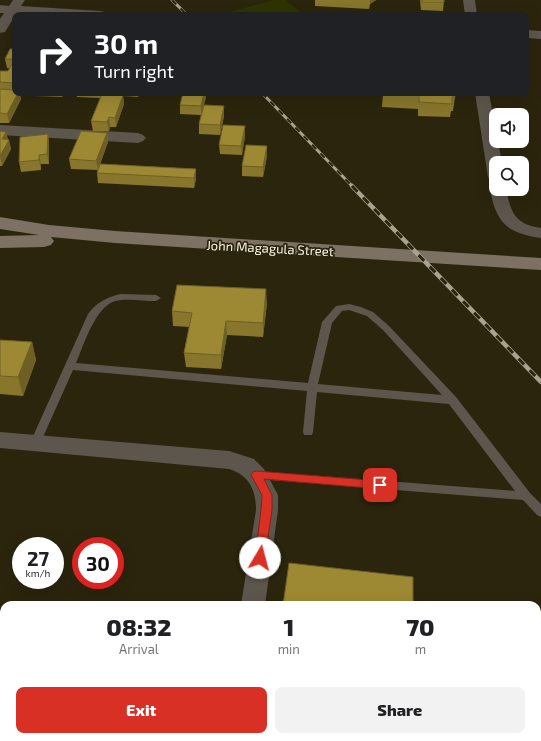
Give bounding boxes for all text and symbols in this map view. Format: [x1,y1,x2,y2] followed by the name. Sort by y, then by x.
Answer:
[94,26,158,60] text: 30 m
[28,28,80,80] icon: right
[94,60,174,82] text: Turn right
[489,108,529,196] map controls
[489,108,529,148] button: sound
[489,156,529,196] button: search
[206,237,334,259] street label: John Magagula Street
[363,468,397,502] pin
[369,474,391,496] icon: arrive
[72,537,124,589] speed limit sign: 30
[239,537,281,579] position arrow
[27,546,49,570] text: 27
[26,567,50,579] text: km/h
[106,612,171,641] text: 08:32
[283,612,294,641] text: 1
[406,612,435,641] text: 70
[119,641,159,657] text: Arrival
[278,641,300,657] text: min
[415,641,426,657] text: m
[16,687,267,733] button: Exit
[275,687,525,733] button: Share

